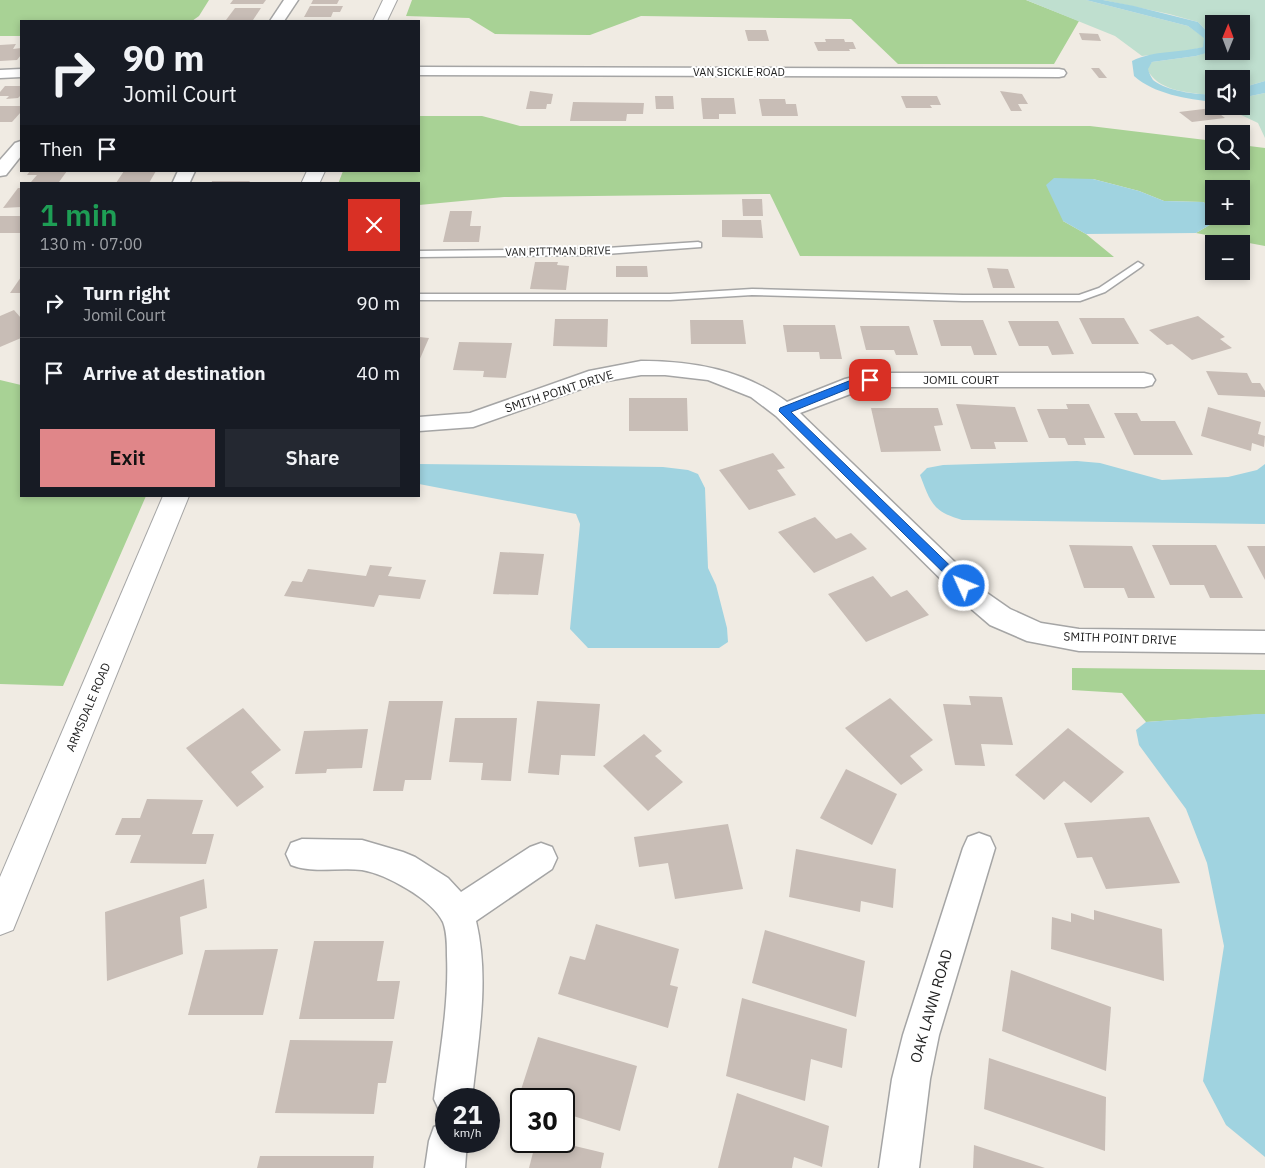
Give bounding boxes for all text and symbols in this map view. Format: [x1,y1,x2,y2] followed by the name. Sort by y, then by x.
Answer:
[1205,15,1250,60] north arrow
[1205,15,1250,280] map controls
[123,35,205,81] text: 90 m
[40,40,105,105] icon: right
[693,65,785,79] street label: VAN SICKLE ROAD
[1205,70,1250,115] button: sound
[123,79,237,108] text: Jomil Court
[1205,125,1250,170] button: search
[93,135,121,163] icon: arrive
[40,137,83,161] text: Then
[1205,180,1250,225] button: +
[40,195,118,234] text: 1 min
[348,199,400,251] button: close
[40,234,142,254] text: 130 m · 07:00
[1205,235,1250,280] button: −
[505,243,611,259] street label: VAN PITTMAN DRIVE
[83,281,170,305] text: Turn right
[40,289,68,317] icon: right
[356,291,400,315] text: 90 m
[83,305,166,325] text: Jomil Court
[40,359,68,387] icon: arrive
[849,359,891,401] pin
[83,361,266,385] text: Arrive at destination
[356,361,400,385] text: 40 m
[503,366,615,416] street label: SMITH POINT DRIVE
[856,366,884,394] icon: arrive
[923,372,999,387] street label: JOMIL COURT
[40,429,215,487] button: Exit
[225,429,400,487] button: Share
[937,559,989,611] position arrow
[1063,629,1177,647] street label: SMITH POINT DRIVE
[63,660,113,754] street label: ARMSDALE ROAD
[906,947,956,1065] street label: OAK LAWN ROAD
[510,1088,575,1153] speed limit sign: 30
[452,1098,483,1131] text: 21
[453,1125,482,1140] text: km/h

